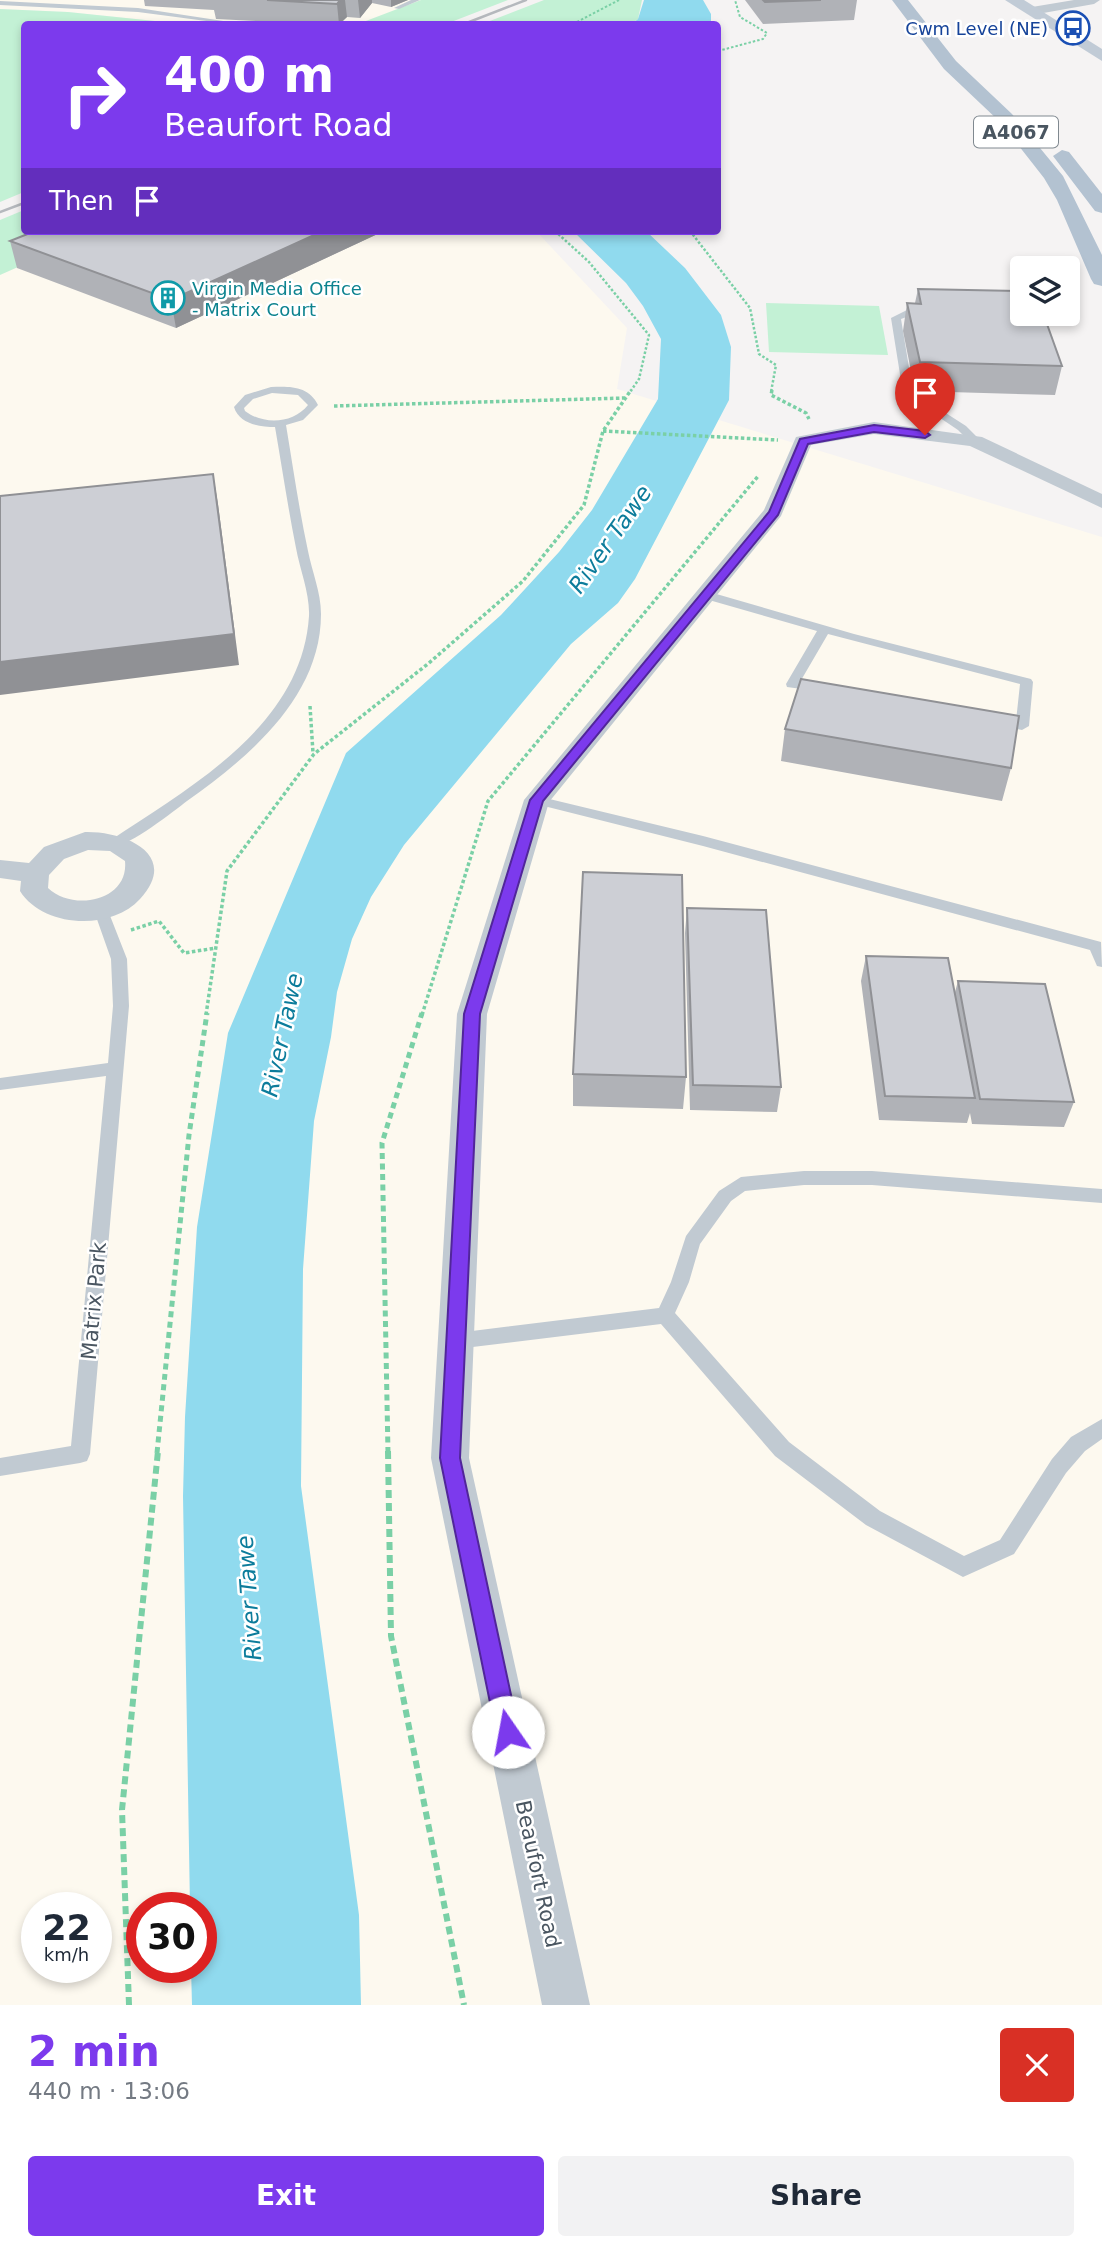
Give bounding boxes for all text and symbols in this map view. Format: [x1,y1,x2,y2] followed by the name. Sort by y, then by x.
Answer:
[1054,9,1092,47] bus stop icon: Cwm Level (NE)
[905,18,1048,39] place label: Cwm Level (NE)
[164,47,334,104] text: 400 m
[49,49,140,140] icon: right
[164,106,393,144] text: Beaufort Road
[974,116,1058,148] road number: A4067
[128,182,166,220] icon: arrive
[49,186,114,216] text: Then
[1010,256,1080,326] map controls
[1010,256,1080,326] button: layers
[192,278,362,320] place label: Virgin Media Office - Matrix Court
[149,279,187,317] building icon: Virgin Media Office - Matrix Court
[895,363,955,435] pin
[906,374,944,412] icon: arrive
[563,480,657,598] water label: River Tawe
[256,971,308,1099] water label: River Tawe
[77,1240,111,1361] street label: Matrix Park
[232,1534,266,1662] water label: River Tawe
[471,1695,545,1769] position arrow
[511,1798,565,1950] street label: Beaufort Road
[126,1892,217,1983] speed limit sign: 30
[42,1908,91,1948] text: 22
[44,1944,89,1965] text: km/h
[28,2027,160,2076] text: 2 min
[1000,2028,1074,2102] button: close
[28,2078,190,2104] text: 440 m · 13:06
[28,2156,544,2236] button: Exit
[558,2156,1074,2236] button: Share

